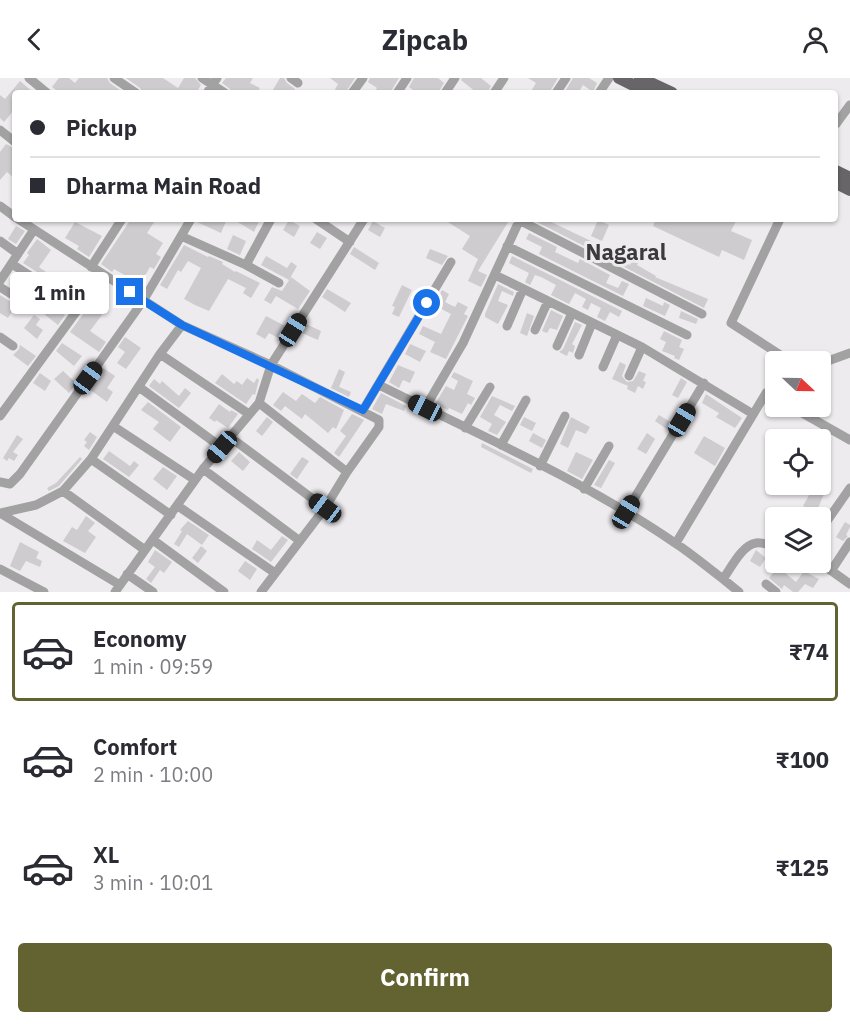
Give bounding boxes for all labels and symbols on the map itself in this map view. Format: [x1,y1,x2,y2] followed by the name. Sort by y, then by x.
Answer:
[586,237,667,266] district label: Nagaral
[10,271,109,313] callout: 1 min
[116,278,143,305] route end
[413,289,440,316] route start
[276,310,310,350] car
[765,351,831,417] north arrow
[70,358,106,398] car
[405,392,445,424] car
[665,400,699,440] car
[204,427,240,467] car
[305,490,345,526] car
[609,492,643,532] car

